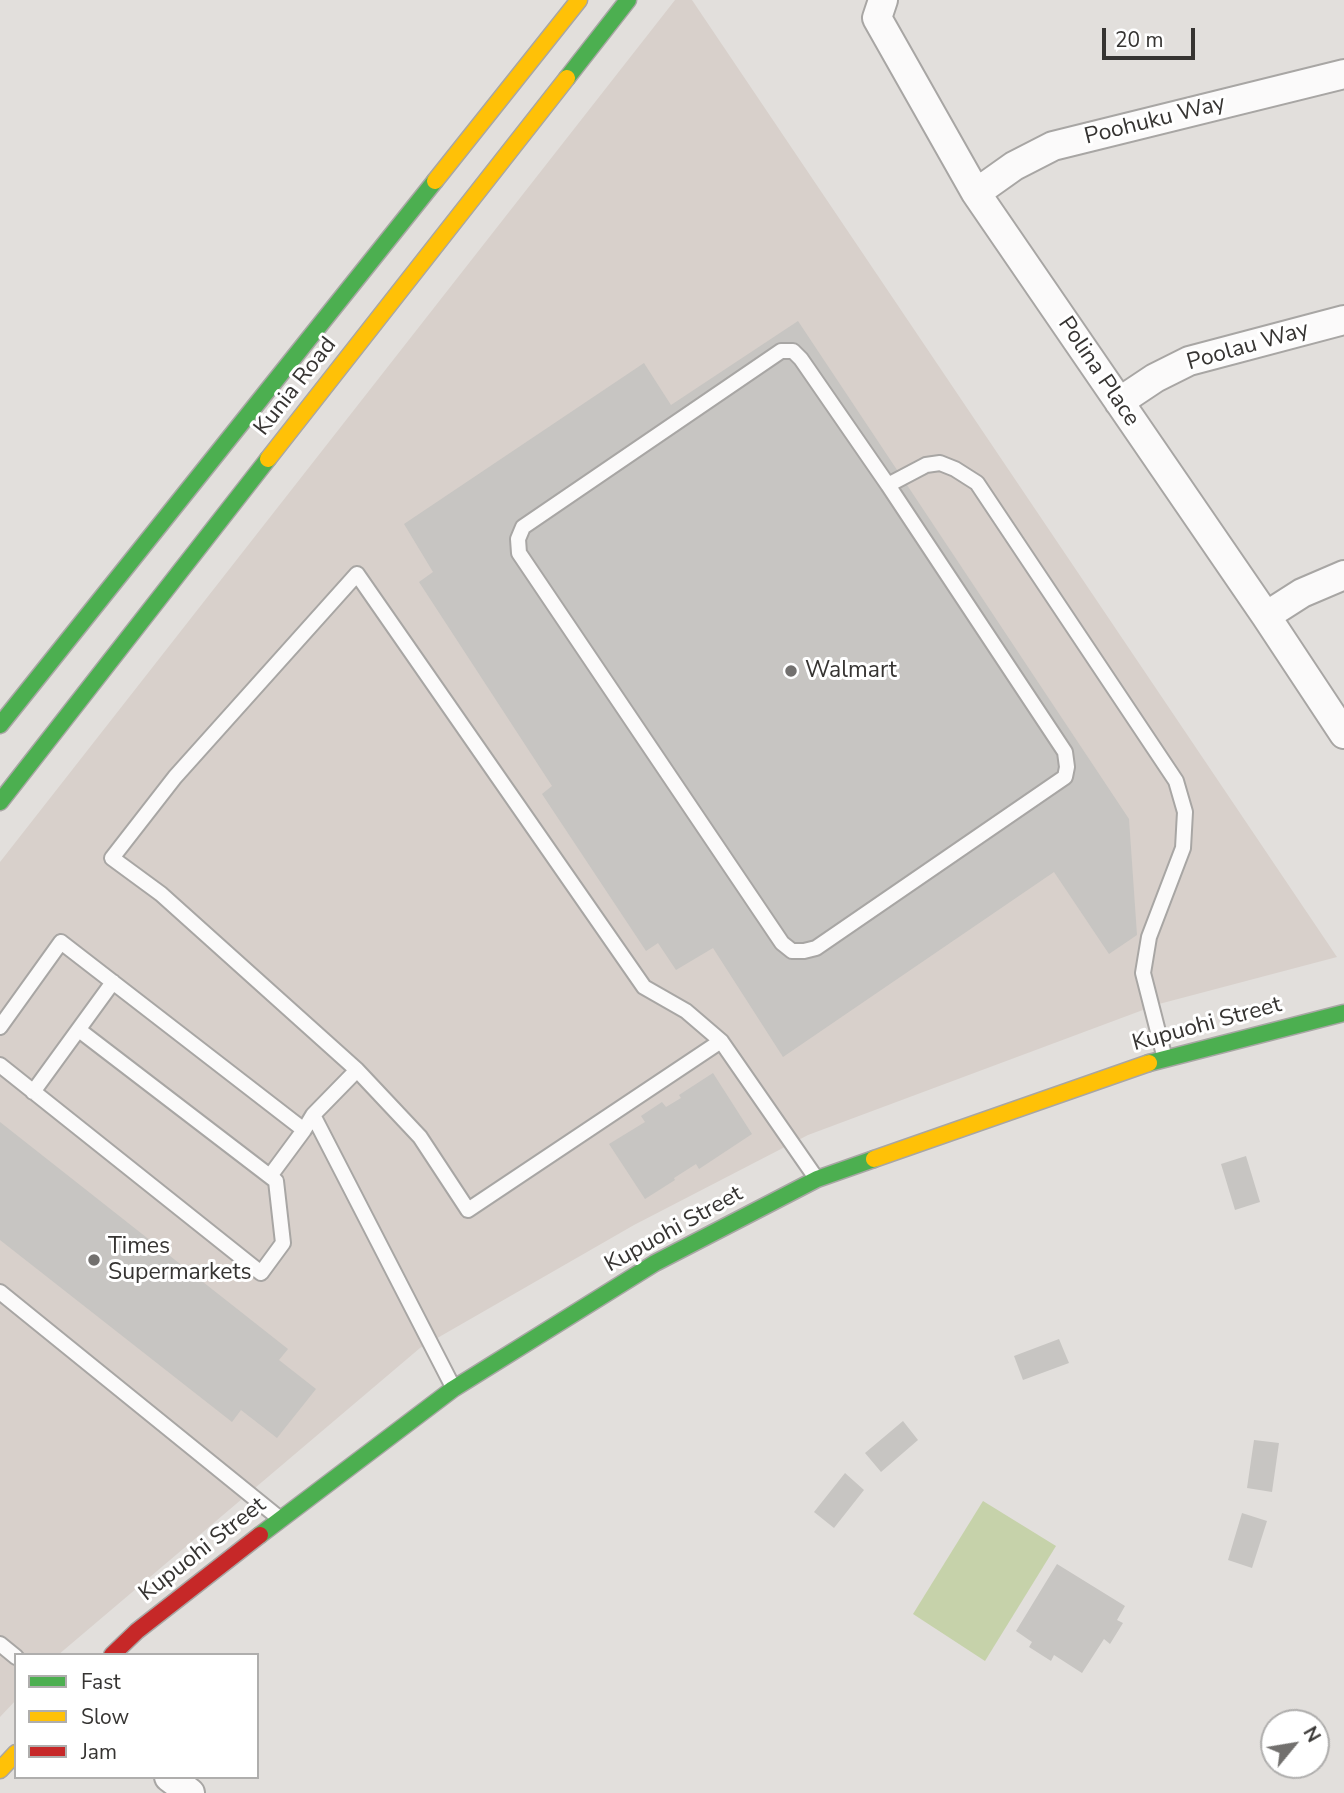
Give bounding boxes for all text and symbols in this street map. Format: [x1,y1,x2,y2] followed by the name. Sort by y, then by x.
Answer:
[1106,14,1199,58] scale bar
[1115,26,1164,54] text: 20 m
[1082,90,1228,152] street label: Poohuku Way
[1051,312,1145,432] street label: Polina Place
[1184,316,1312,378] street label: Poolau Way
[249,332,343,442] street label: Kunia Road
[805,657,897,685] place label: Walmart
[783,663,799,679] marker: Walmart
[1129,992,1285,1058] street label: Kupuohi Street
[600,1181,748,1279] street label: Kupuohi Street
[108,1233,252,1287] place label: Times Supermarkets
[86,1252,102,1268] marker: Times Supermarkets
[134,1492,272,1608] street label: Kupuohi Street
[14,1653,259,1779] legend
[81,1668,121,1696] text: Fast
[81,1703,129,1731] text: Slow
[1260,1709,1330,1779] north arrow
[1297,1722,1326,1747] text: N
[81,1738,117,1766] text: Jam

